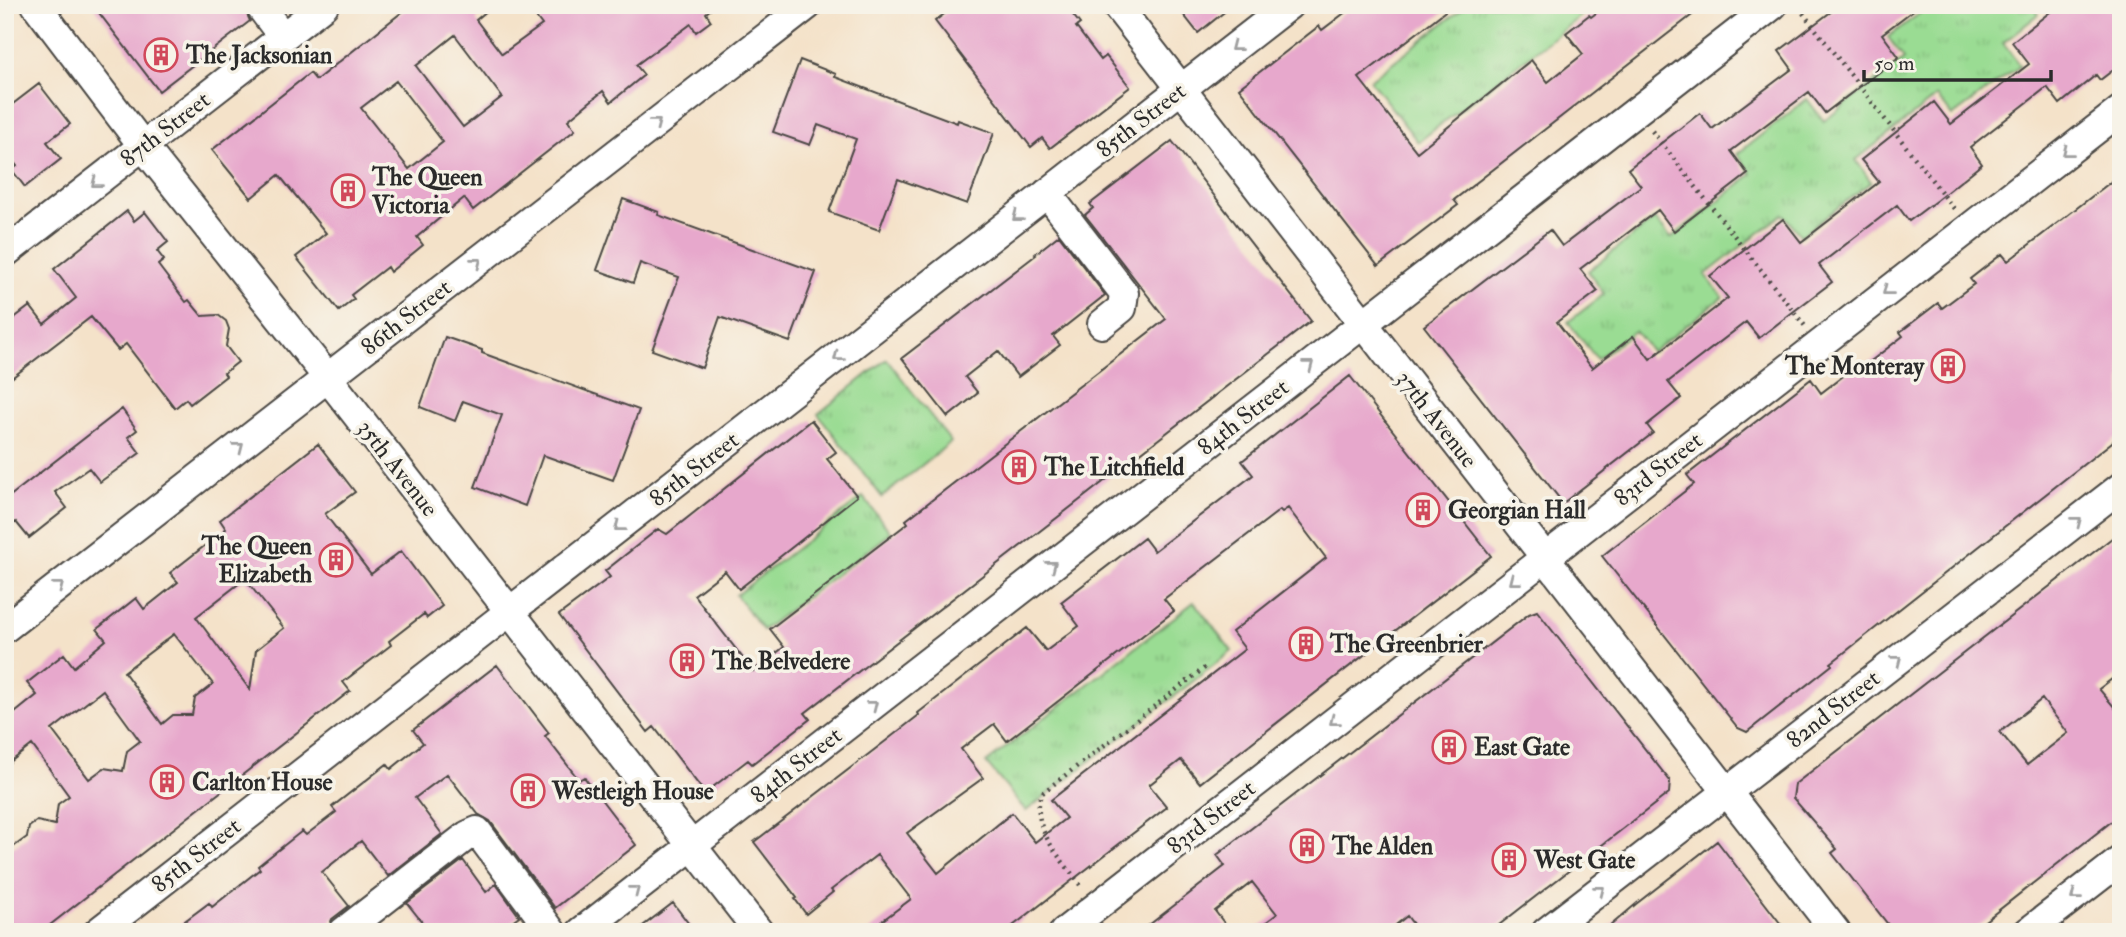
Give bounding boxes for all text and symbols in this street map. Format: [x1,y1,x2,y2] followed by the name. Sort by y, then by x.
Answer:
[142,36,180,74] building icon: The Jacksonian
[1864,38,2051,82] scale bar
[1230,39,1243,52] one-way arrow
[185,40,333,71] place label: The Jacksonian
[1874,50,1915,77] text: 50 m
[1090,76,1192,165] street label: 85th Street
[114,85,217,174] street label: 87th Street
[649,118,661,131] one-way arrow
[2062,143,2075,156] one-way arrow
[371,162,483,221] place label: The Queen Victoria
[329,172,367,210] building icon: The Queen Victoria
[92,174,104,187] one-way arrow
[1012,208,1025,221] one-way arrow
[469,258,481,271] one-way arrow
[355,272,458,362] street label: 86th Street
[1882,283,1895,296] one-way arrow
[1929,347,1967,385] building icon: The Monteray
[833,348,845,361] one-way arrow
[1784,351,1925,382] place label: The Monteray
[1302,361,1314,374] one-way arrow
[1389,364,1484,474] street label: 37th Avenue
[1191,372,1295,463] street label: 84th Street
[350,414,445,523] street label: 35th Avenue
[643,425,745,514] street label: 85th Street
[1608,425,1709,514] street label: 83rd Street
[231,442,244,455] one-way arrow
[1000,448,1038,486] building icon: The Litchfield
[1043,452,1184,483] place label: The Litchfield
[1404,491,1442,529] building icon: Georgian Hall
[1448,495,1587,526] place label: Georgian Hall
[2069,516,2082,529] one-way arrow
[615,518,627,531] one-way arrow
[200,531,313,590] place label: The Queen Elizabeth
[317,541,355,579] building icon: The Queen Elizabeth
[1045,561,1057,574] one-way arrow
[1509,572,1522,585] one-way arrow
[51,582,64,595] one-way arrow
[1287,625,1325,663] building icon: The Greenbrier
[1329,629,1484,660] place label: The Greenbrier
[668,642,706,680] building icon: The Belvedere
[711,646,850,677] place label: The Belvedere
[1889,655,1902,668] one-way arrow
[1780,663,1887,756] street label: 82nd Street
[864,701,877,713] one-way arrow
[1330,712,1342,725] one-way arrow
[744,720,848,811] street label: 84th Street
[1430,728,1468,766] building icon: East Gate
[1474,732,1570,763] place label: East Gate
[148,763,186,801] building icon: Carlton House
[192,767,332,798] place label: Carlton House
[509,772,547,810] building icon: Westleigh House
[1161,773,1262,862] street label: 83rd Street
[551,776,714,807] place label: Westleigh House
[145,811,247,900] street label: 85th Street
[1288,827,1326,865] building icon: The Alden
[1331,831,1434,862] place label: The Alden
[1490,841,1528,879] building icon: West Gate
[1533,845,1635,876] place label: West Gate
[628,885,640,898] one-way arrow
[1592,885,1605,898] one-way arrow
[2070,887,2082,900] one-way arrow

